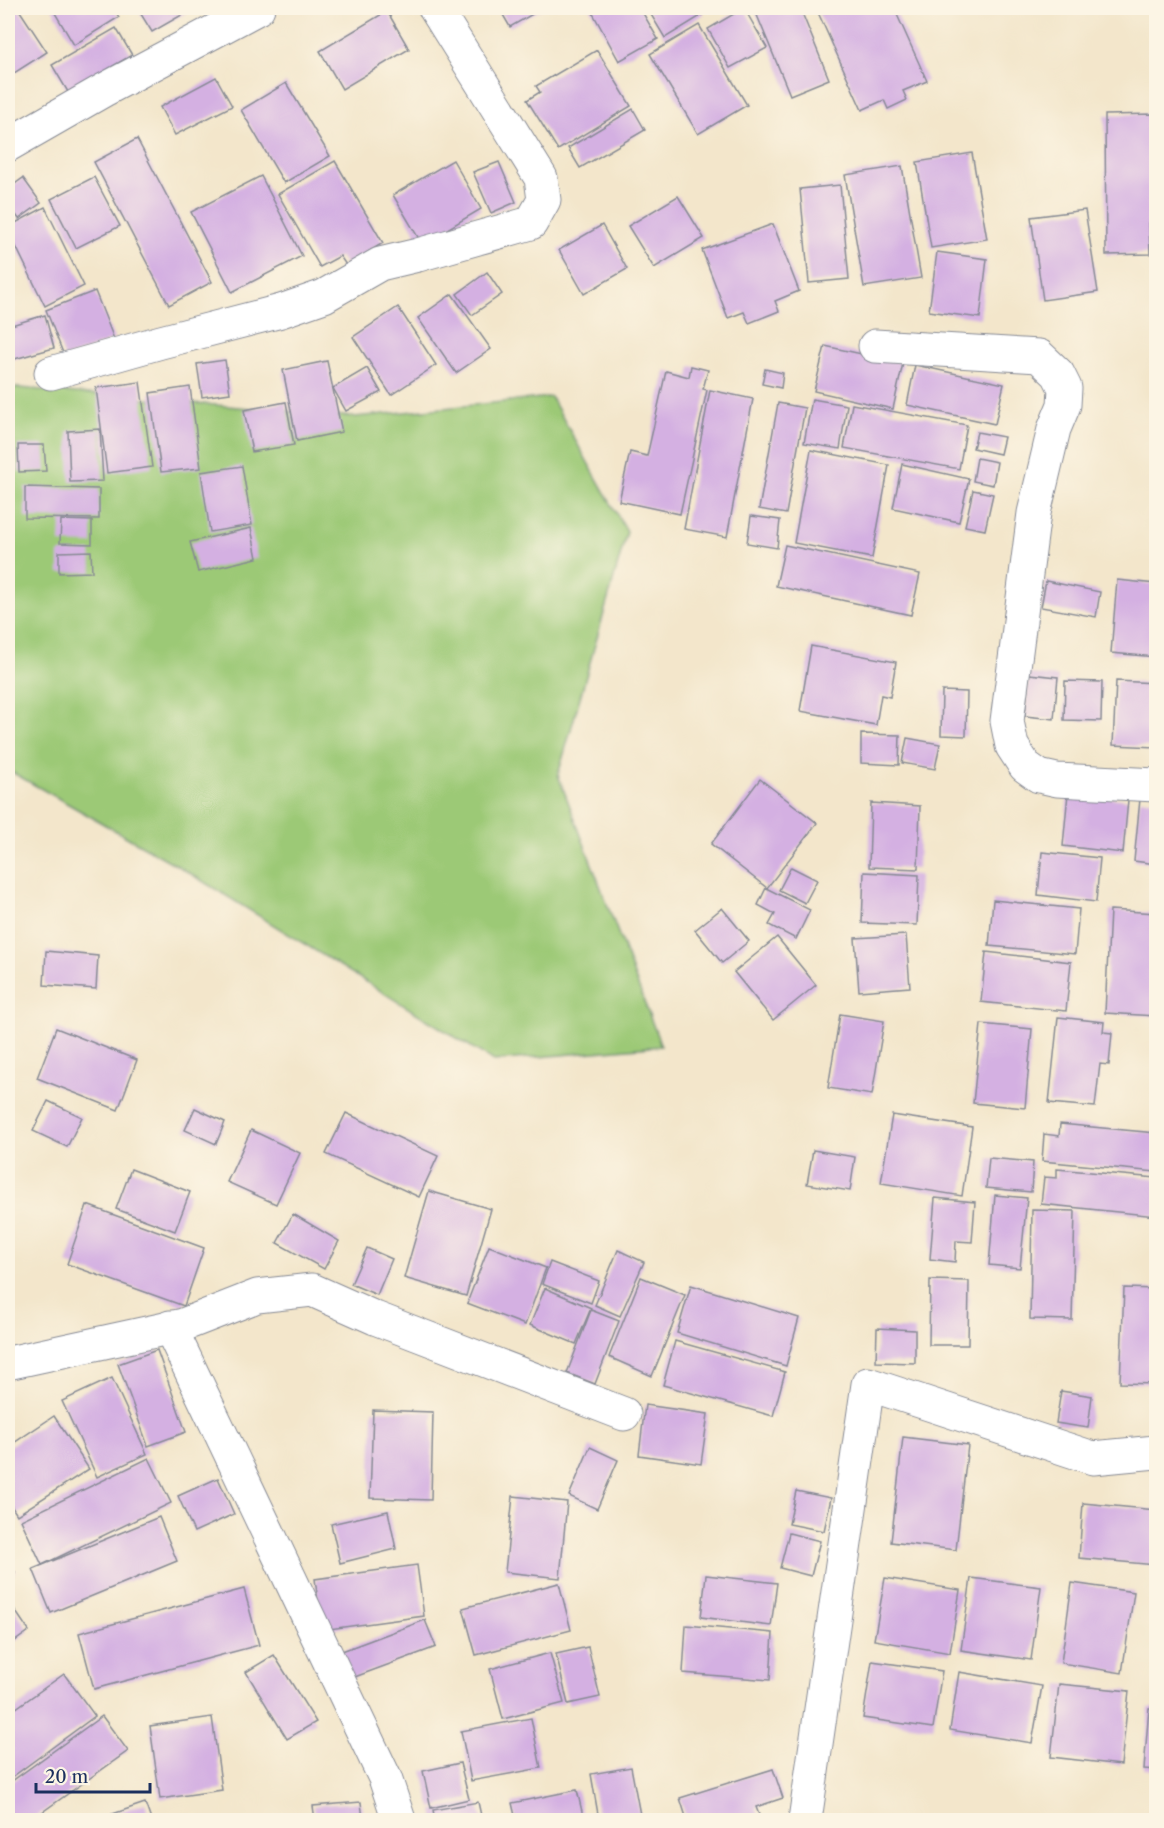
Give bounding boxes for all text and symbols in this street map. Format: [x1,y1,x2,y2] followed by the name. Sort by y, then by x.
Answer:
[36,1756,150,1794] scale bar
[45,1766,89,1788] text: 20 m

